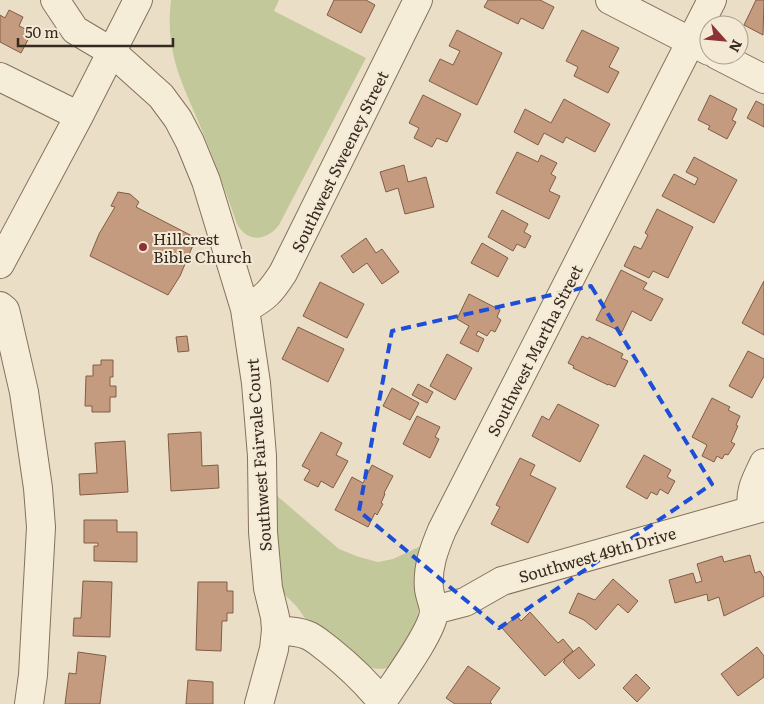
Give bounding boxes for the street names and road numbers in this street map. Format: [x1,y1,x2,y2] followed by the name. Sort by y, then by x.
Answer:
[284,66,394,256] street label: Southwest Sweeney Street
[480,260,588,440] street label: Southwest Martha Street
[239,357,277,552] street label: Southwest Fairvale Court
[515,520,679,588] street label: Southwest 49th Drive

